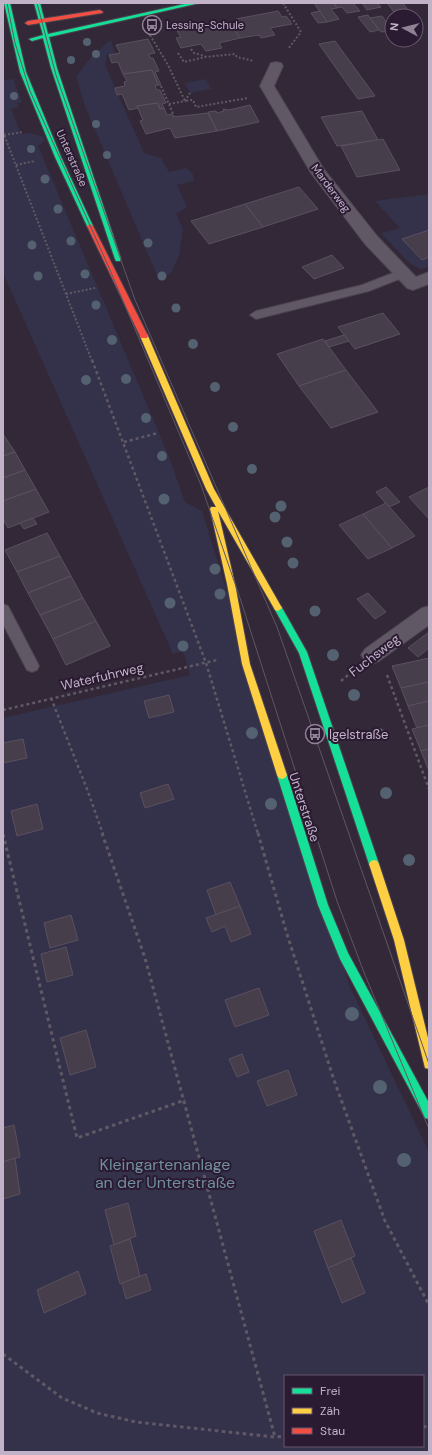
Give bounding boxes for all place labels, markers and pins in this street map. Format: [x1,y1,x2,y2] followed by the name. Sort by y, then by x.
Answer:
[141,14,163,36] bus stop icon: Lessing-Schule
[166,18,244,32] place label: Lessing-Schule
[304,723,326,745] bus stop icon: Igelstraße
[329,726,388,743] place label: Igelstraße

